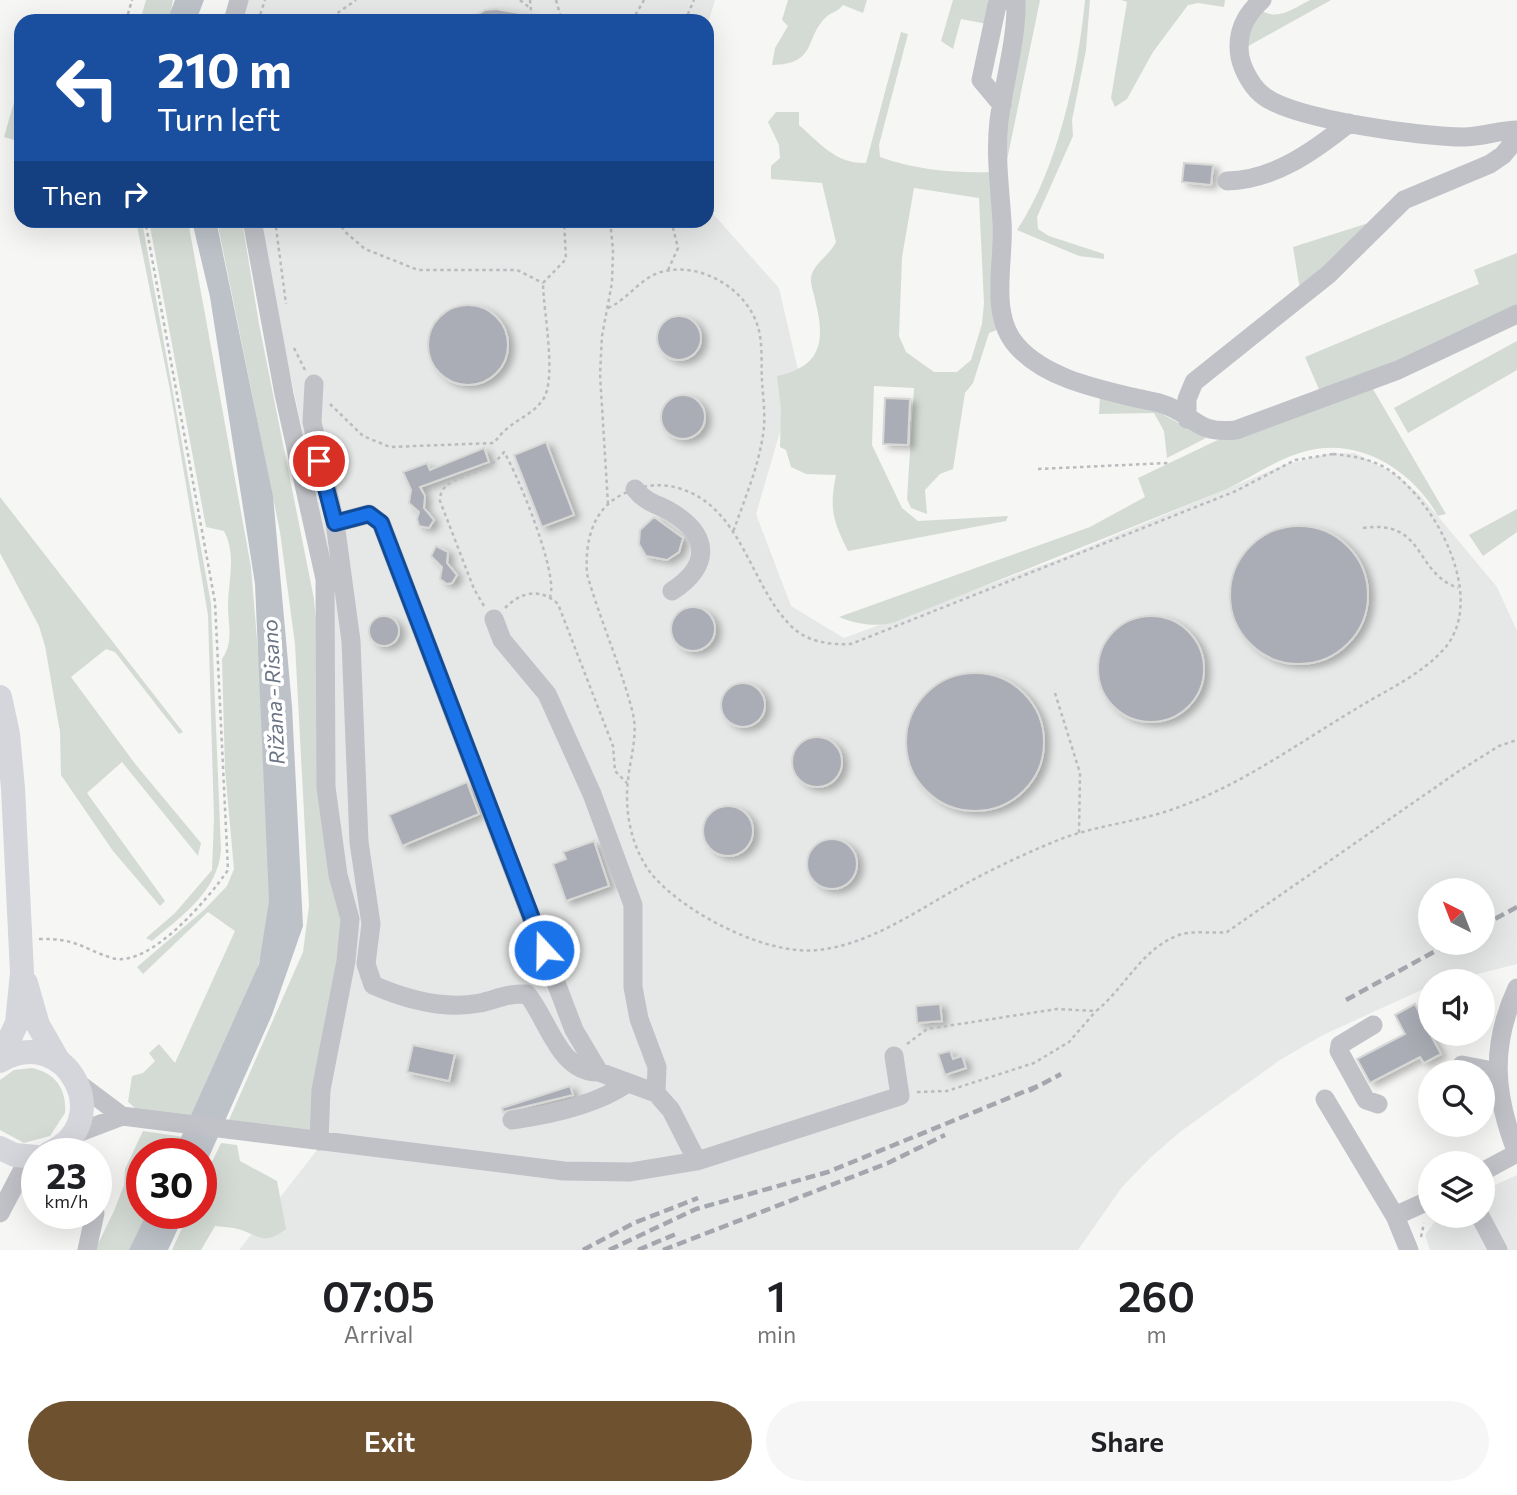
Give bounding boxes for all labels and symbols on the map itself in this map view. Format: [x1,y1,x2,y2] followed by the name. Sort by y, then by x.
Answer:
[289,431,349,491] pin
[256,619,289,765] water label: Rižana - Risano
[1418,878,1494,956] north arrow
[507,913,581,987] position arrow
[126,1138,217,1229] speed limit sign: 30

